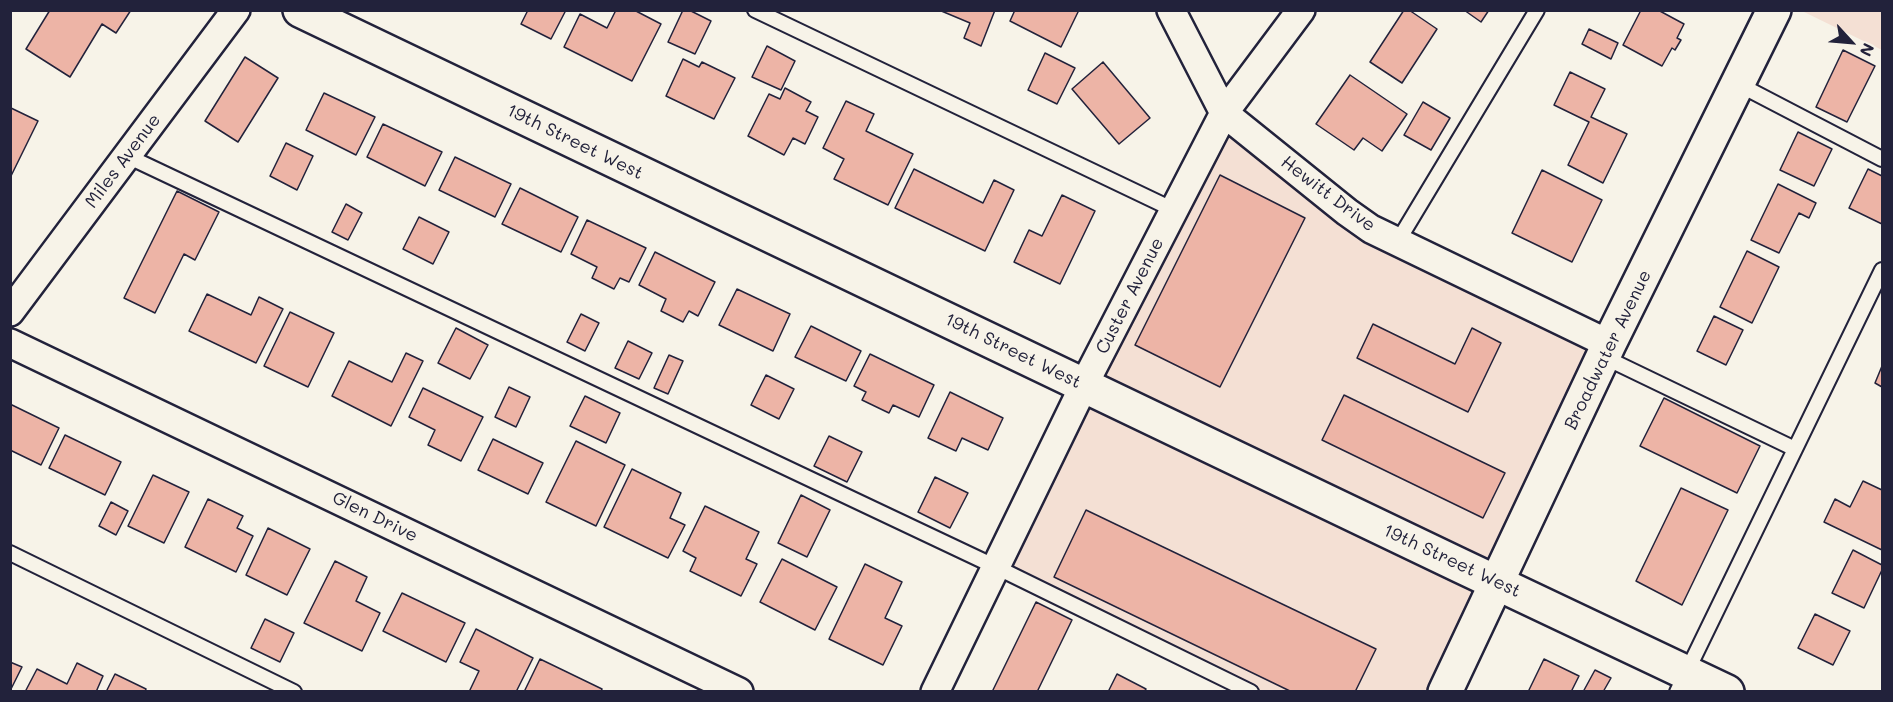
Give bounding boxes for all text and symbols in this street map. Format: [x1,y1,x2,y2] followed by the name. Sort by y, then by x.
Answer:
[1821,12,1881,72] north arrow
[1856,40,1880,60] text: N
[503,100,647,184] street label: 19th Street West
[81,110,165,212] street label: Miles Avenue
[1277,151,1379,237] street label: Hewitt Drive
[1091,234,1169,358] street label: Custer Avenue
[1560,267,1656,433] street label: Broadwater Avenue
[941,309,1085,393] street label: 19th Street West
[329,487,421,547] street label: Glen Drive
[1380,520,1524,602] street label: 19th Street West

